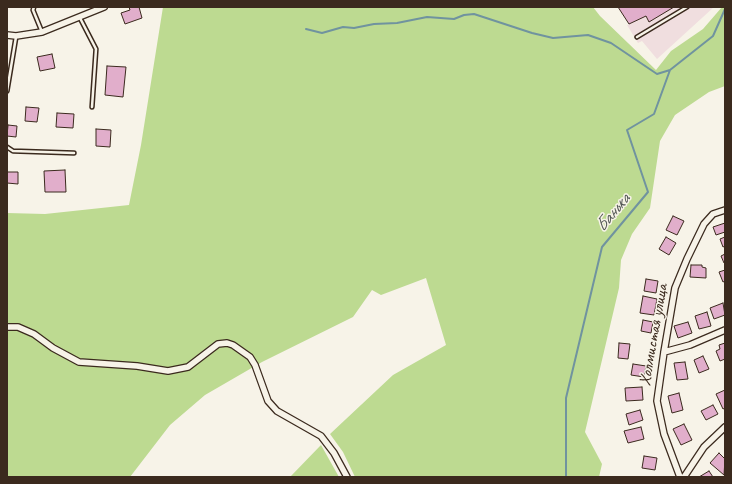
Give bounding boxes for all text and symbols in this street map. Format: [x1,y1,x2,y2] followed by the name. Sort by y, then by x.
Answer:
[591,190,635,236] water label: Банька
[635,283,673,387] street label: Холмистая улица

